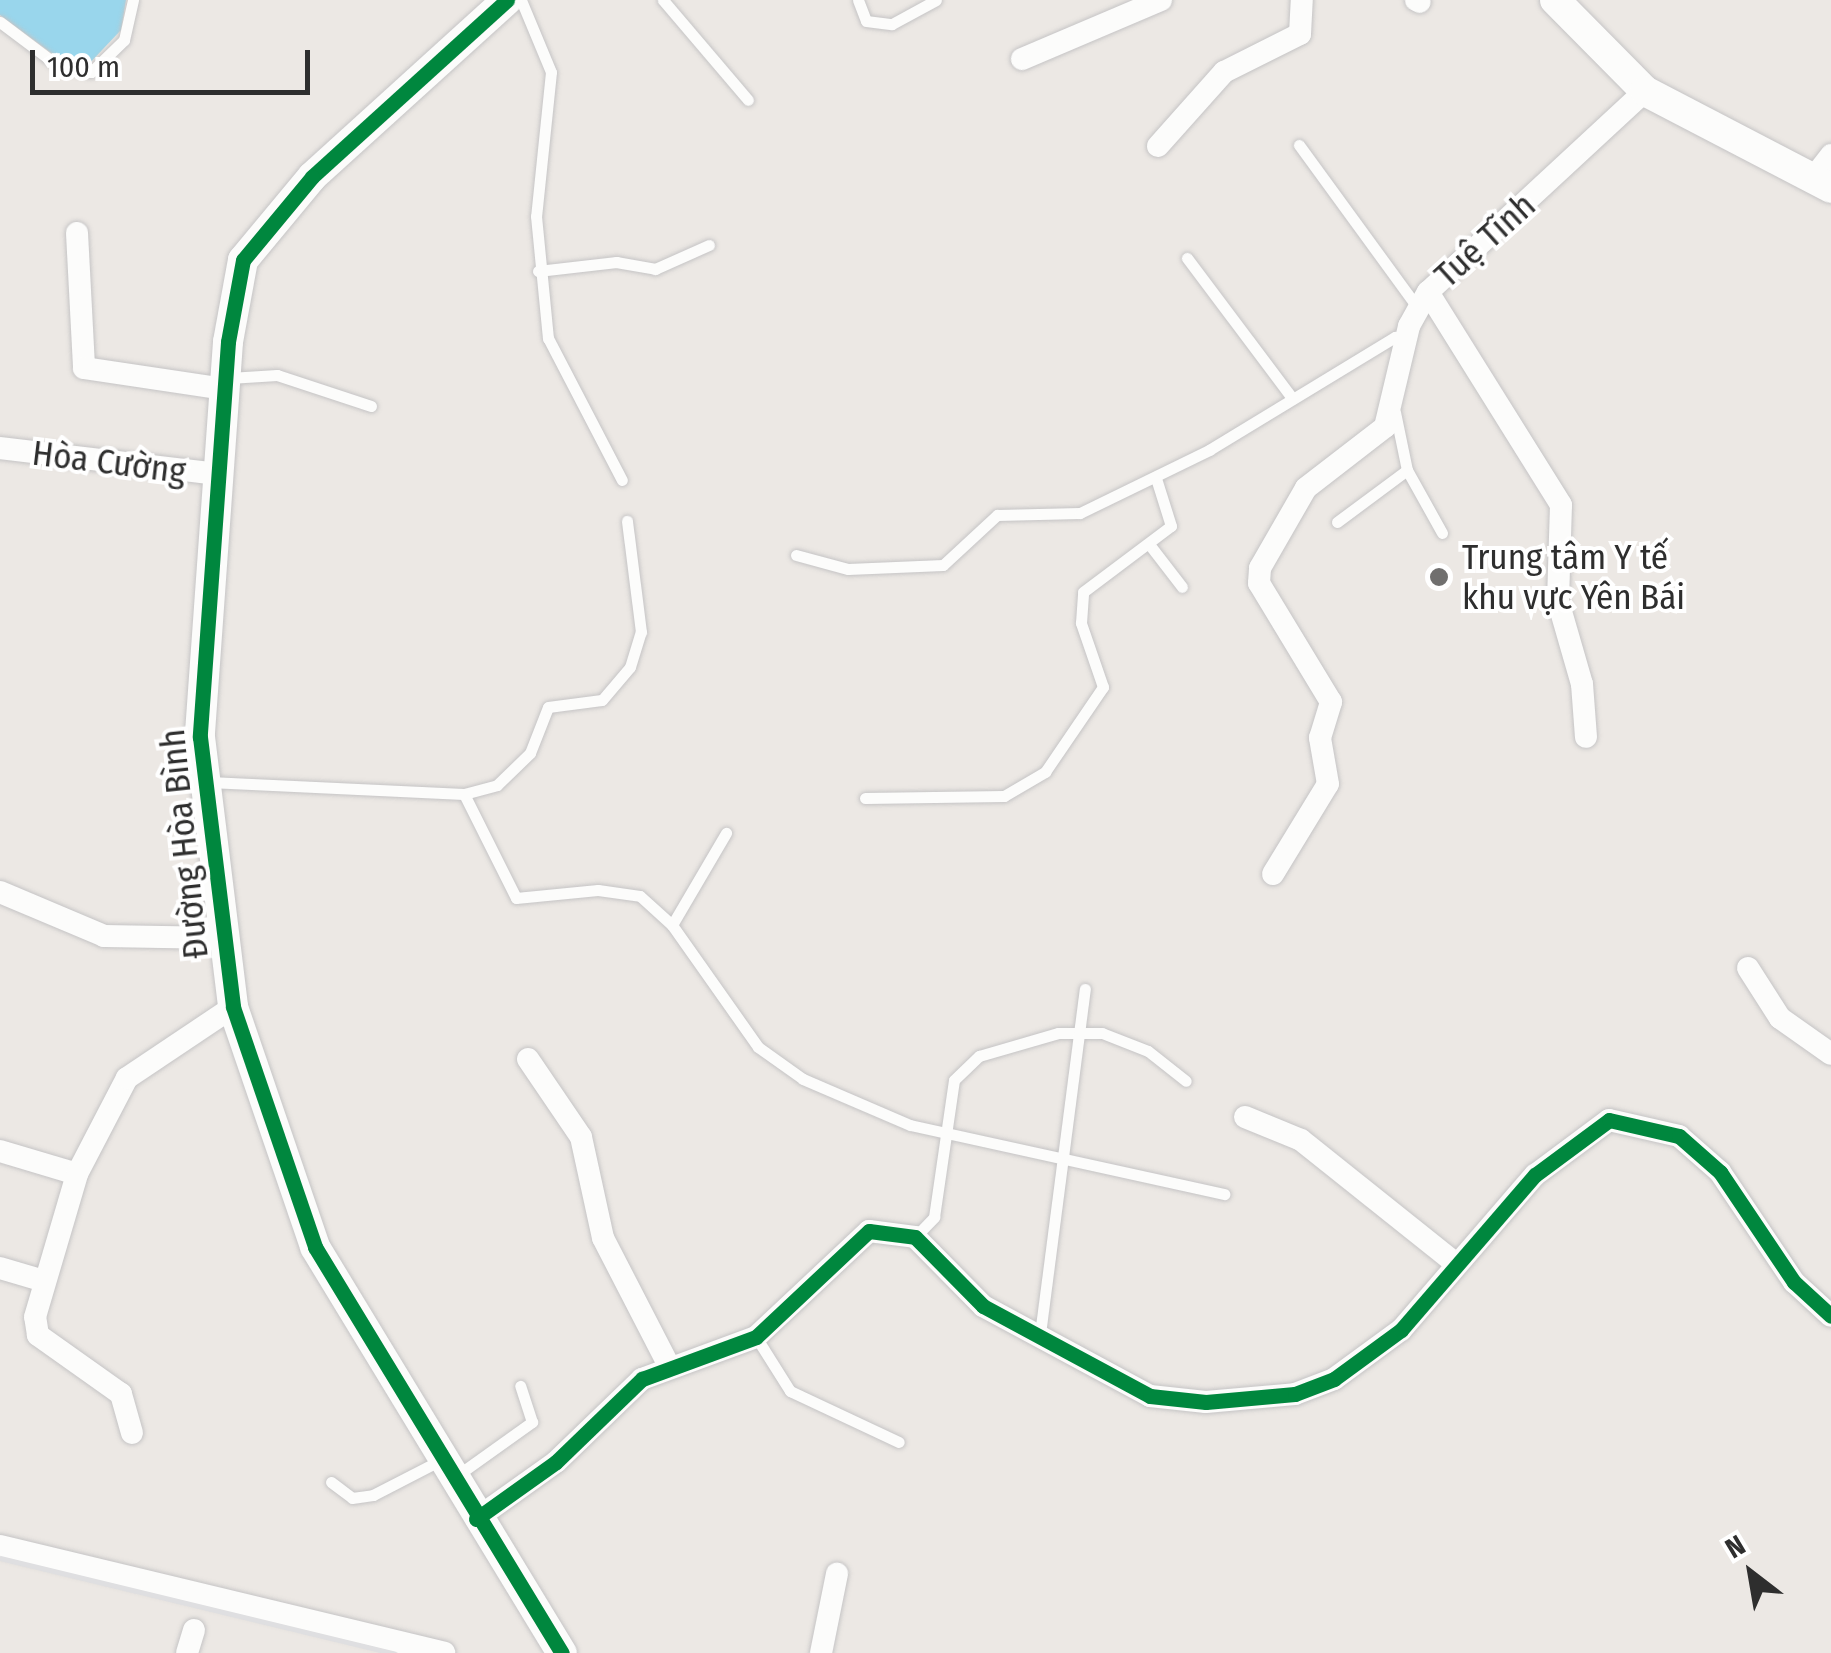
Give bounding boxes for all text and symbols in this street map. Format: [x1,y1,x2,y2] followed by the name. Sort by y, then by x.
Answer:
[35,30,315,92] scale bar
[47,49,120,85] text: 100 m
[1426,184,1544,296] street label: Tuệ Tĩnh
[30,432,188,492] street label: Hòa Cường
[1462,536,1685,618] place label: Trung tâm Y tế khu vực Yên Bái
[1426,564,1452,590] marker: Trung tâm Y tế khu vực Yên Bái
[151,727,217,961] street label: Đường Hòa Bình
[1701,1523,1801,1623] north arrow
[1720,1528,1751,1565] text: N

